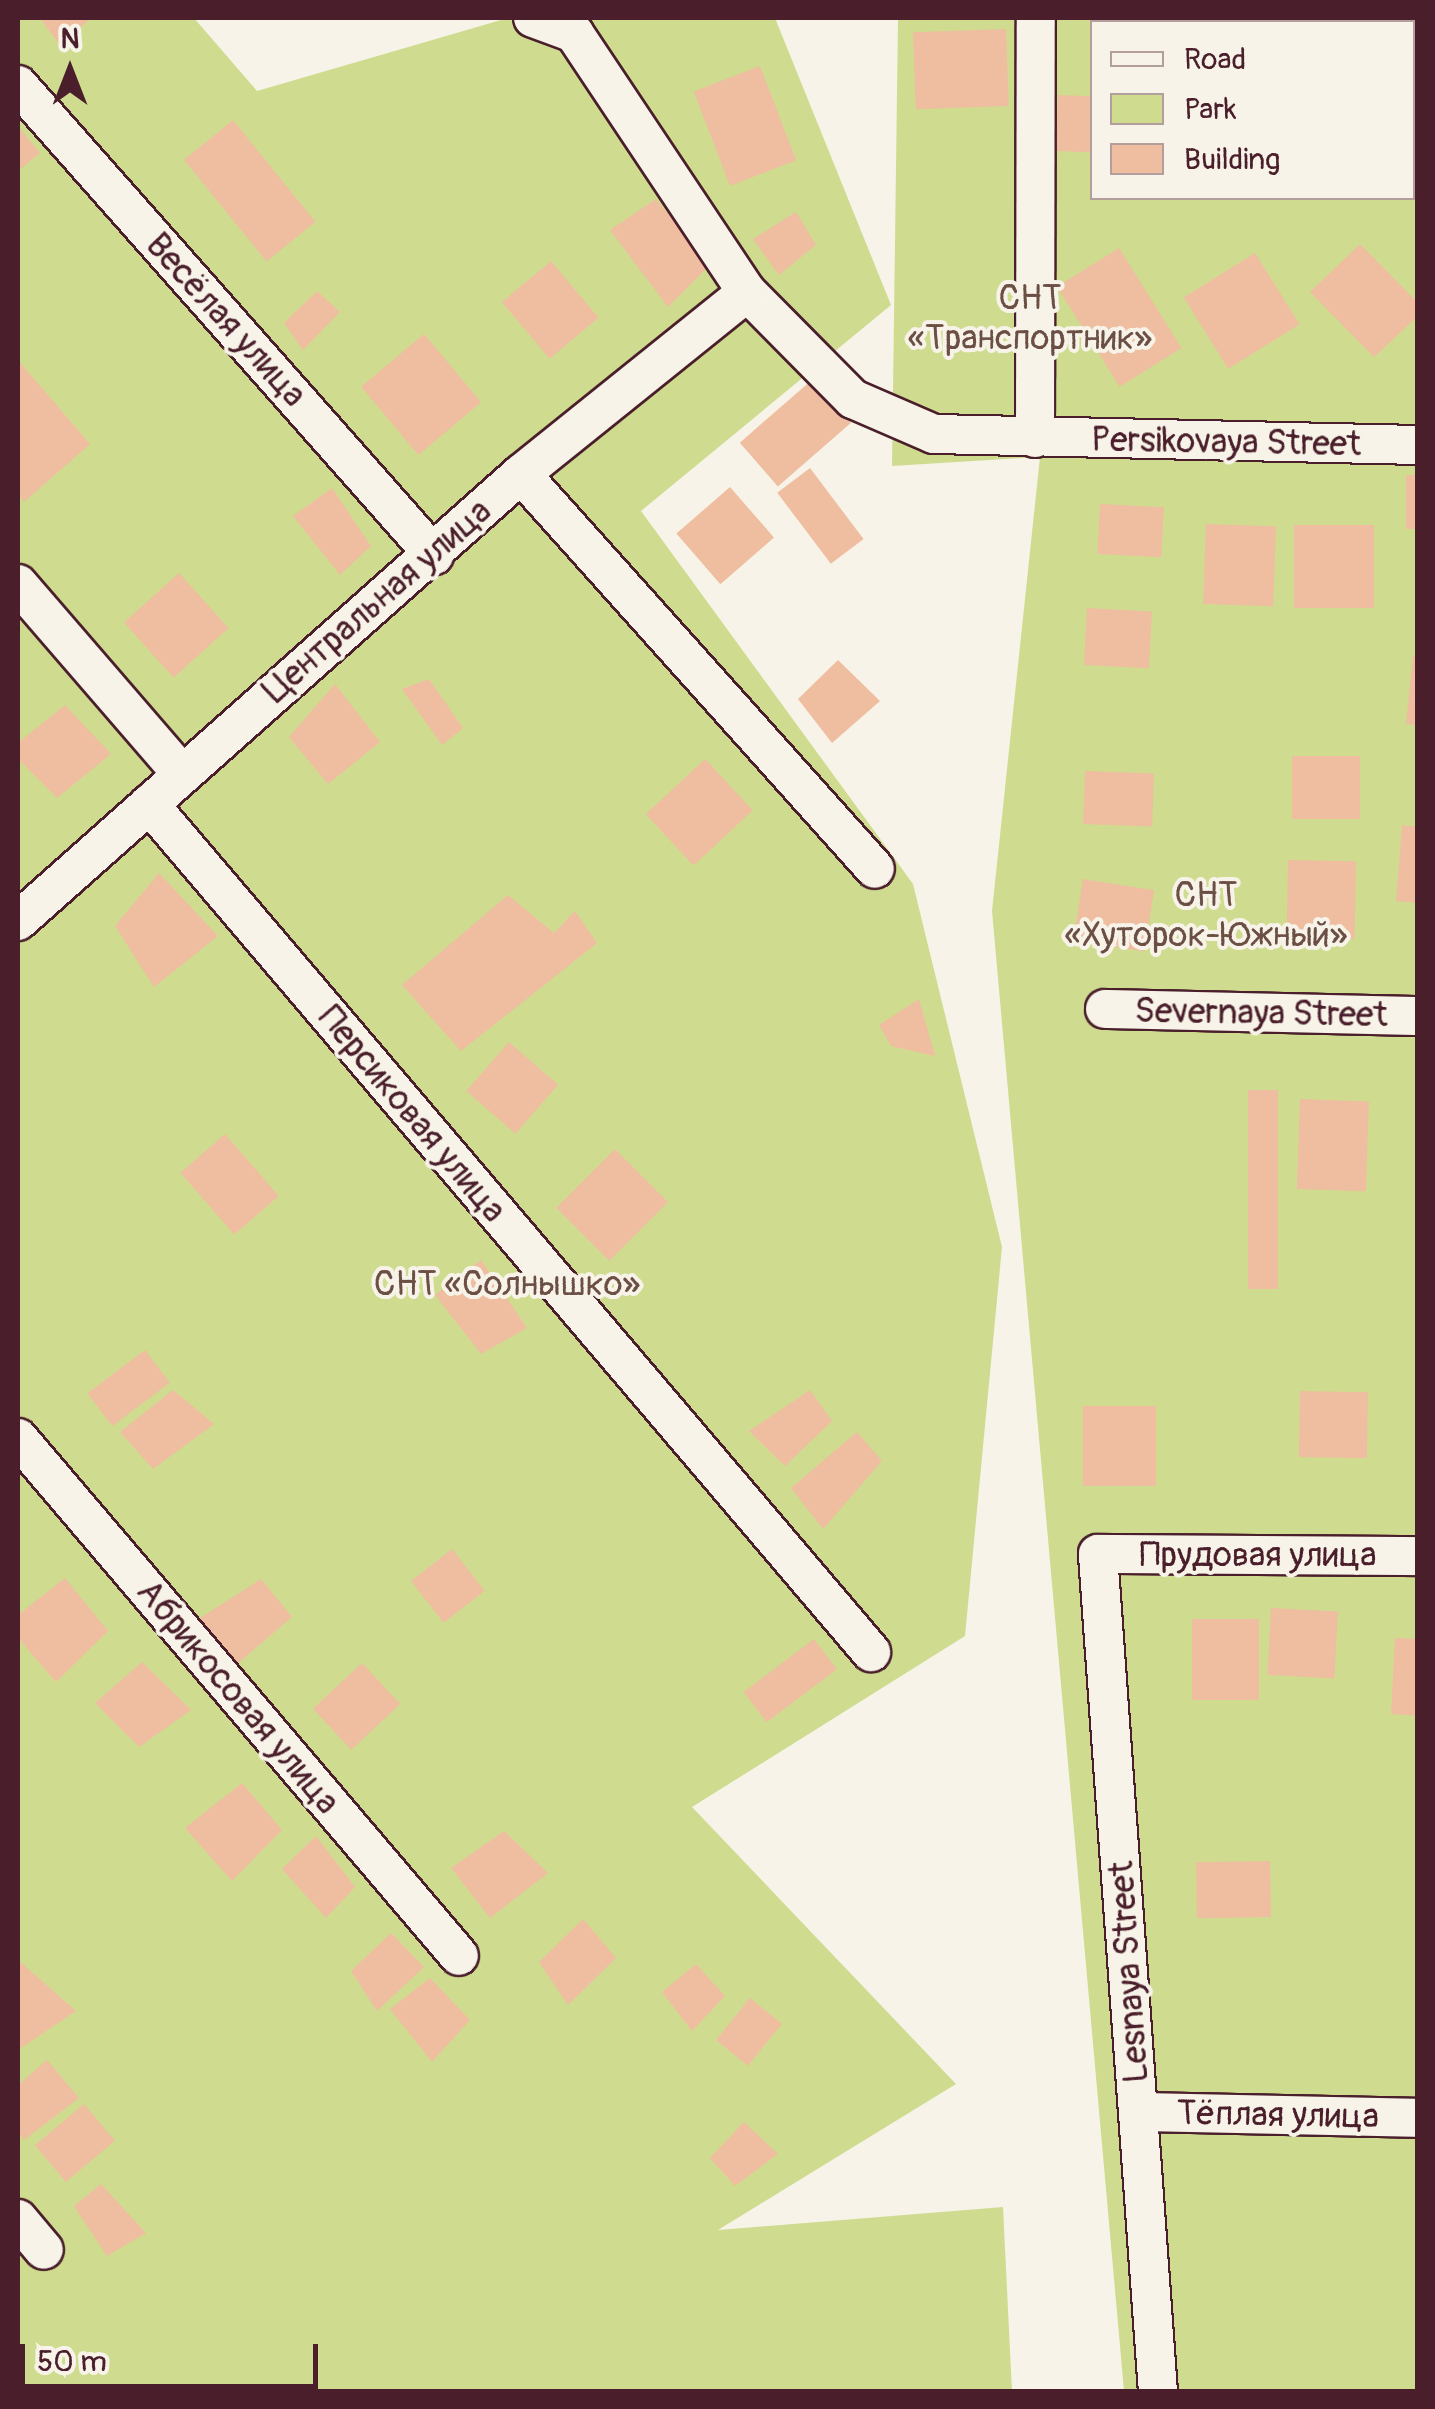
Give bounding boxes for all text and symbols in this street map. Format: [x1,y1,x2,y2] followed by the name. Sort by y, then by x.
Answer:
[20,20,120,120] north arrow
[1090,20,1415,200] legend
[61,22,79,57] text: N
[1184,41,1246,78] text: Road
[1184,91,1237,128] text: Park
[1184,141,1280,178] text: Building
[137,224,315,416] street label: Весёлая улица
[908,277,1152,359] park label: СНТ «Транспортник»
[1091,419,1361,465] street label: Persikovaya Street
[254,490,500,712] street label: Центральная улица
[1065,874,1347,956] park label: СНТ «Хуторок-Южный»
[1134,990,1388,1036] street label: Severnaya Street
[309,997,515,1231] street label: Персиковая улица
[374,1263,640,1305] park label: СНТ «Солнышко»
[1140,1534,1376,1576] street label: Прудовая улица
[128,1571,348,1823] street label: Абрикосовая улица
[1100,1860,1158,2084] street label: Lesnaya Street
[1177,2092,1379,2138] street label: Тёплая улица
[25,2324,322,2386] scale bar
[37,2343,107,2380] text: 50 m

